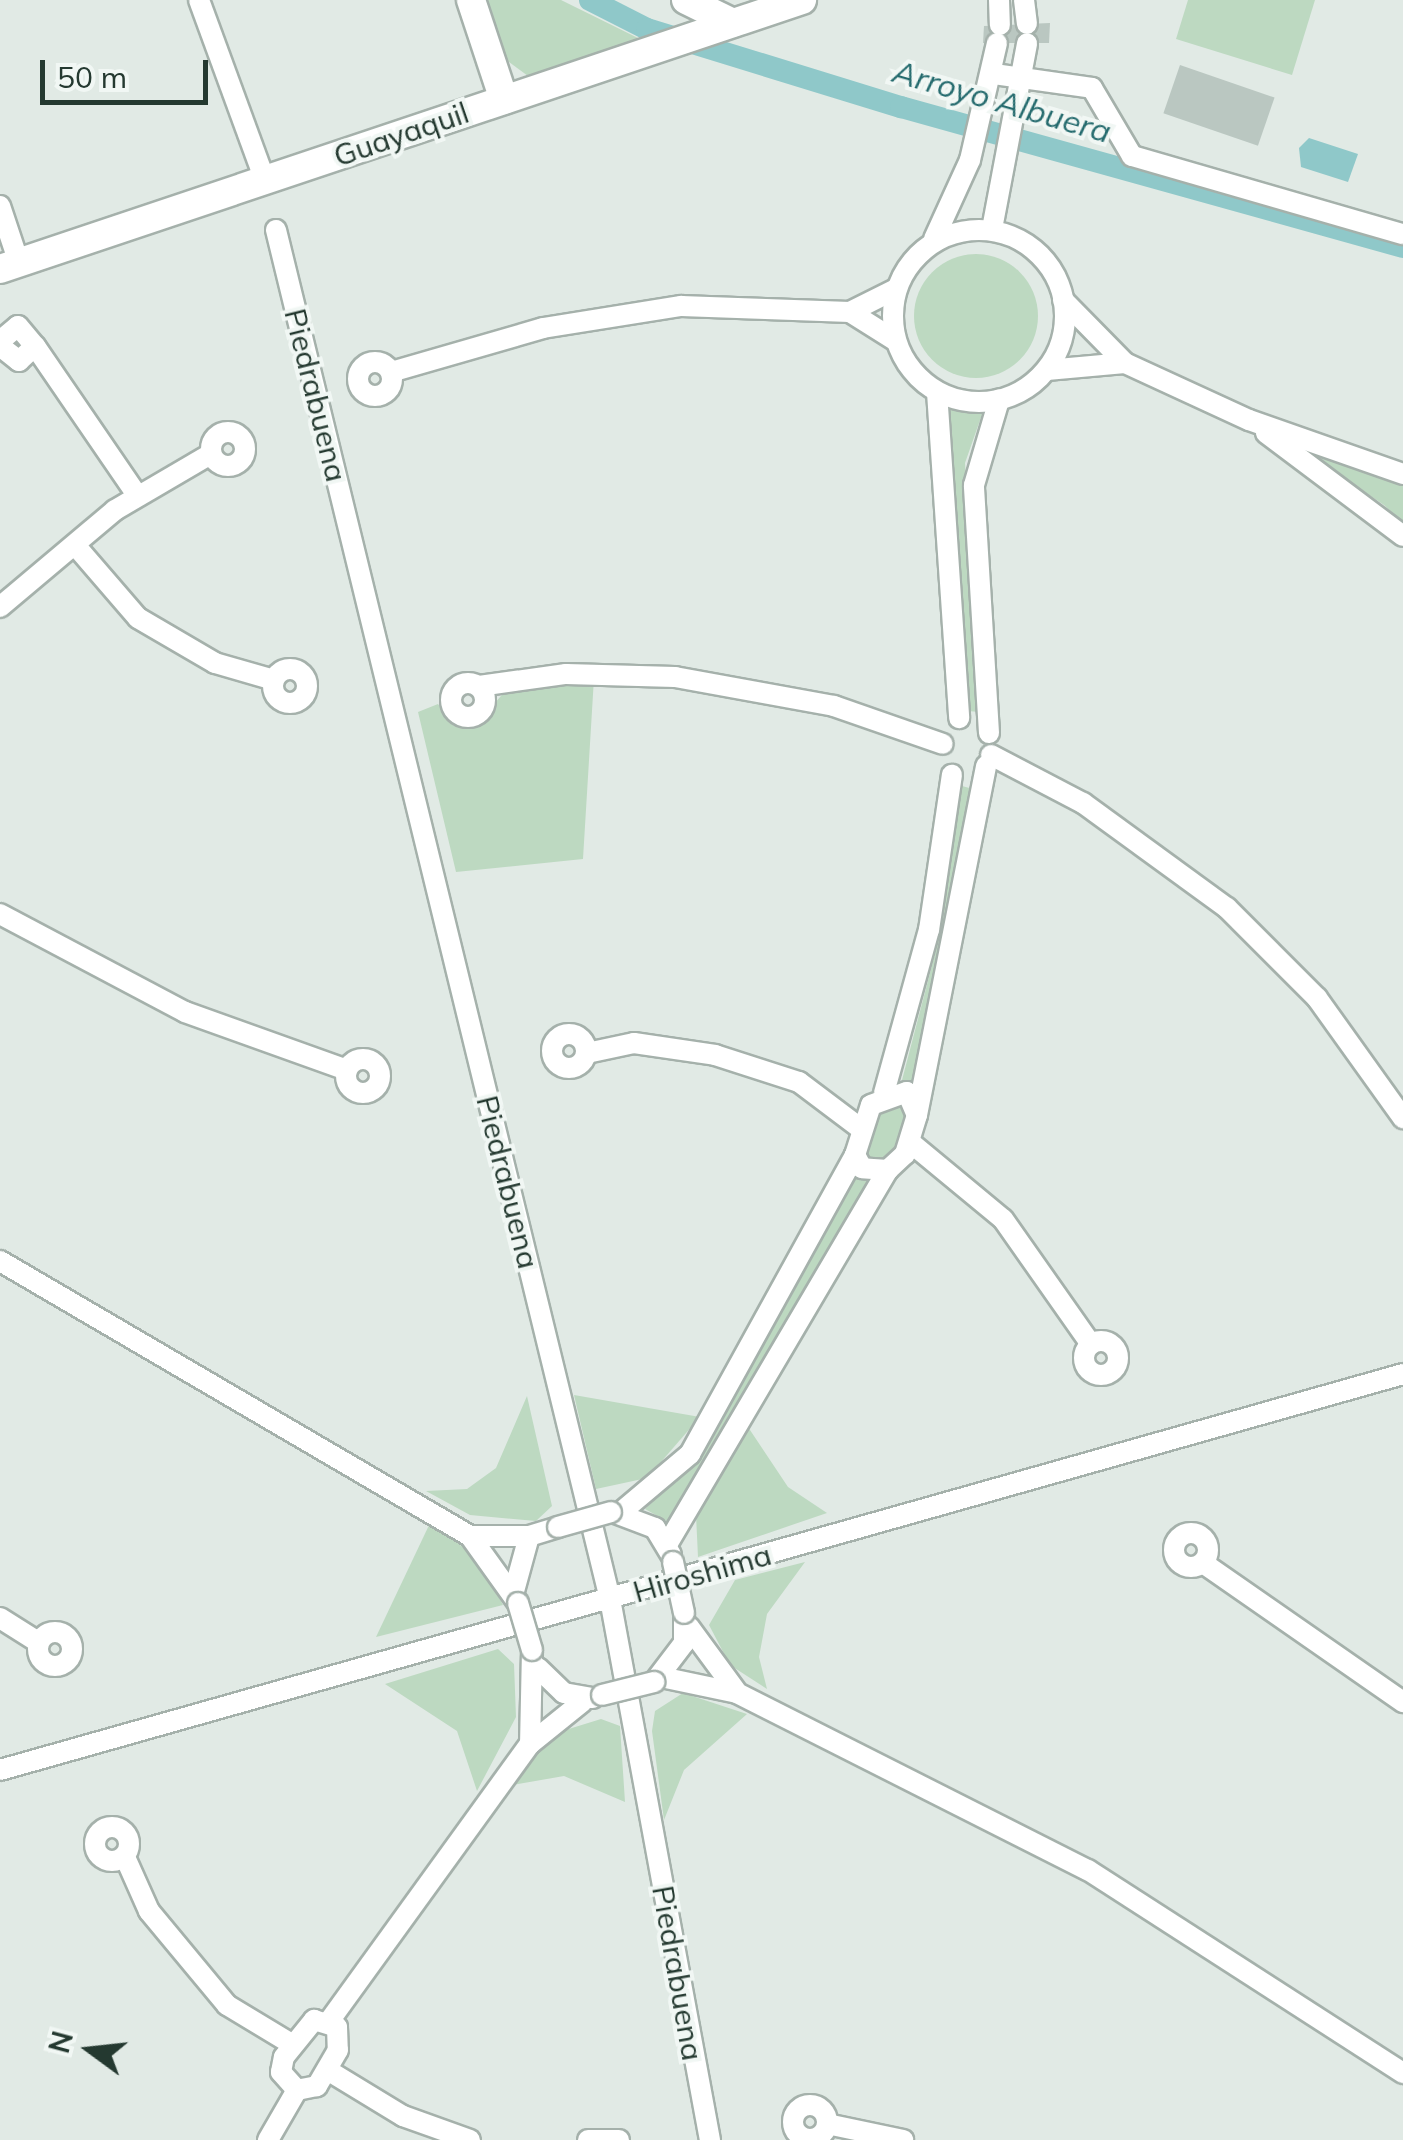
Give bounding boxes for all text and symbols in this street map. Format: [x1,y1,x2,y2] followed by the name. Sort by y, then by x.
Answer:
[45,40,212,102] scale bar
[889,52,1115,150] water label: Arroyo Albuera
[57,58,127,96] text: 50 m
[329,94,473,174] street label: Guayaquil
[277,305,355,485] street label: Piedrabuena
[469,1092,547,1272] street label: Piedrabuena
[629,1536,775,1610] street label: Hiroshima
[645,1883,711,2063] street label: Piedrabuena
[40,2000,140,2100] north arrow
[41,2027,80,2057] text: N

